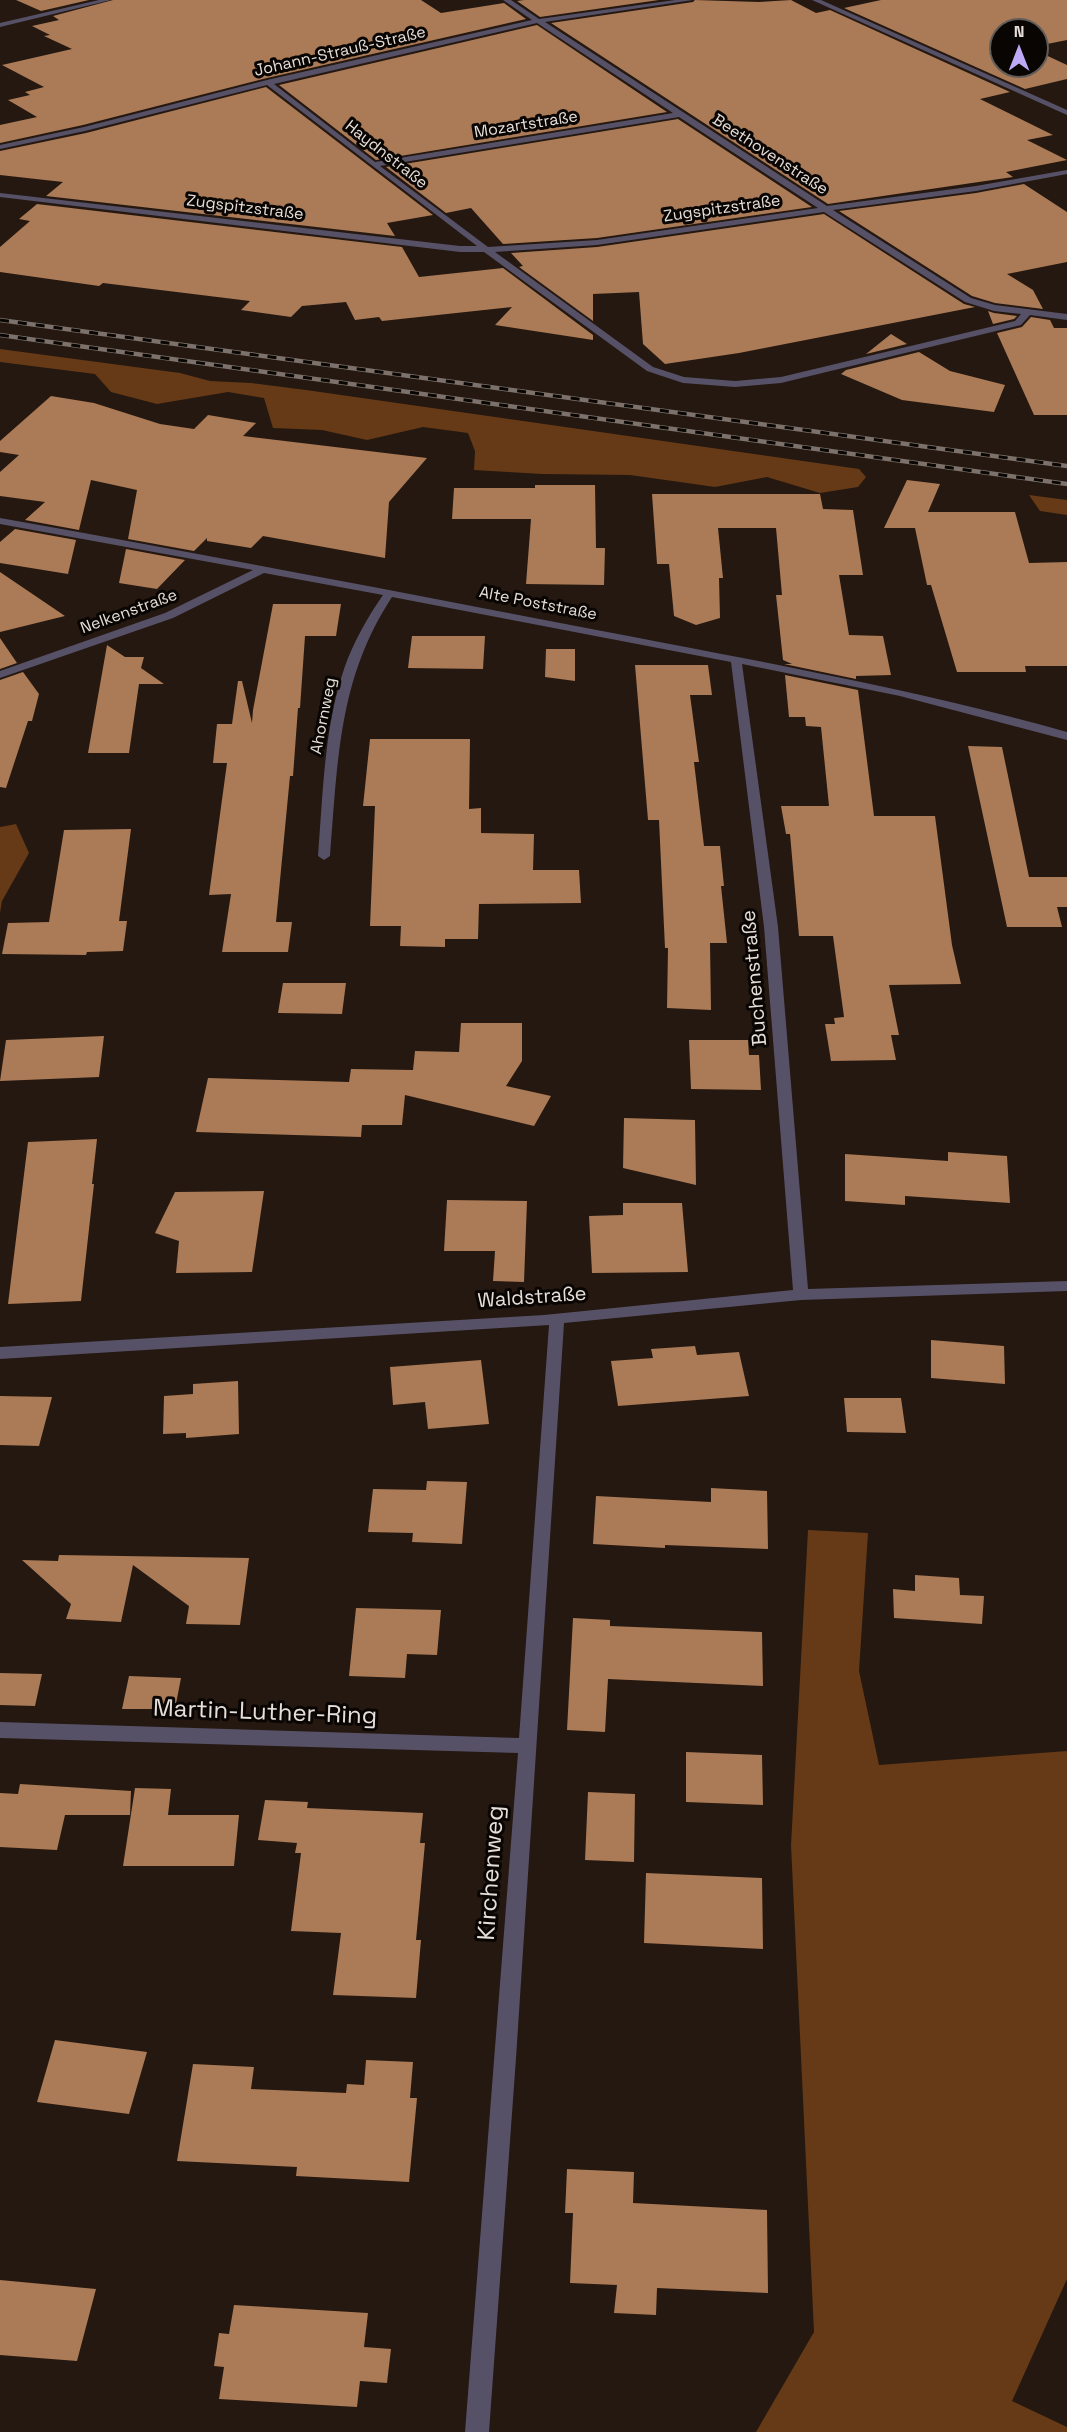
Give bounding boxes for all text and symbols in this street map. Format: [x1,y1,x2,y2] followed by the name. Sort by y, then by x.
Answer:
[989,18,1049,78] north arrow
[1014,21,1024,42] text: N
[252,23,428,81] street label: Johann-Strauß-Straße
[473,107,579,143] street label: Mozartstraße
[709,111,831,199] street label: Beethovenstraße
[341,117,431,193] street label: Haydnstraße
[185,191,305,225] street label: Zugspitzstraße
[662,191,782,227] street label: Zugspitzstraße
[477,583,599,625] street label: Alte Poststraße
[78,586,180,638] street label: Nelkenstraße
[307,676,341,756] street label: Ahornweg
[737,909,773,1047] street label: Buchenstraße
[477,1282,587,1314] street label: Waldstraße
[152,1695,378,1731] street label: Martin-Luther-Ring
[473,1804,511,1942] street label: Kirchenweg

